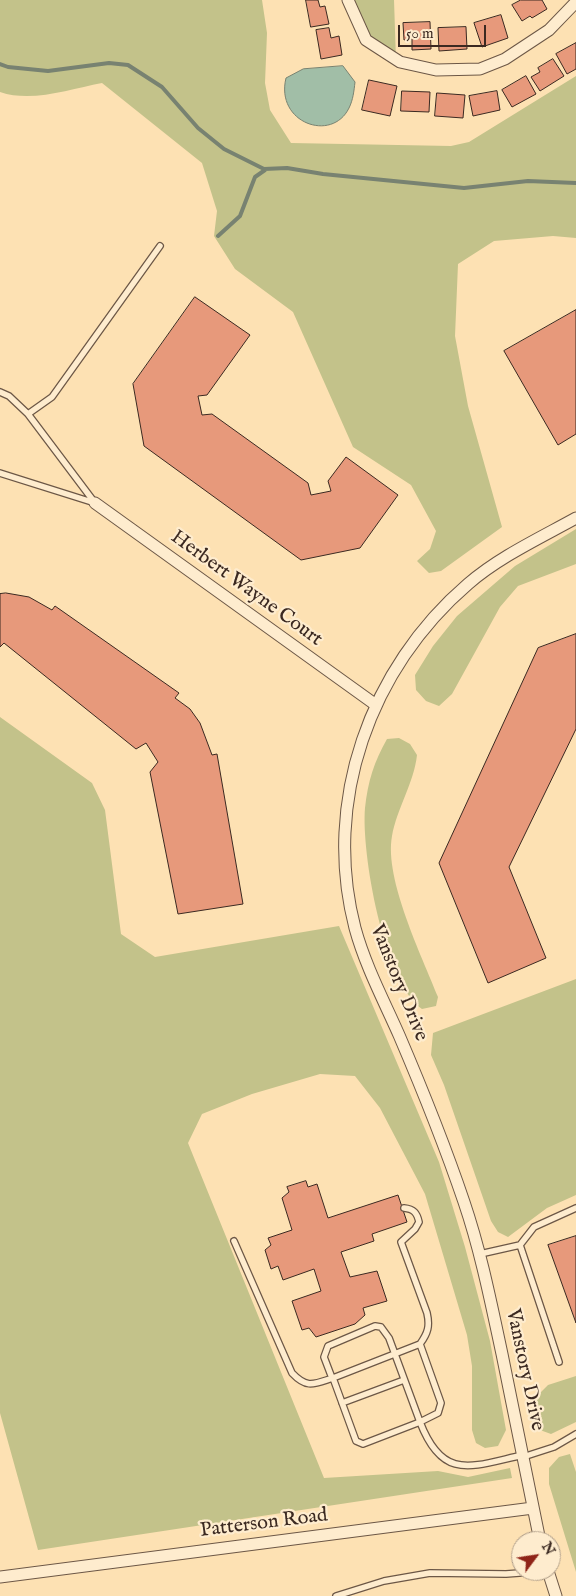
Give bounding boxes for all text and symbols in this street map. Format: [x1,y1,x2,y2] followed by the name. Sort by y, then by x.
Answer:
[401,15,488,47] scale bar
[406,24,434,43] text: 50 m
[165,526,327,652] street label: Herbert Wayne Court
[364,921,432,1045] street label: Vanstory Drive
[499,1307,549,1433] street label: Vanstory Drive
[199,1504,329,1544] street label: Patterson Road
[511,1531,561,1581] north arrow
[537,1539,559,1559] text: N

